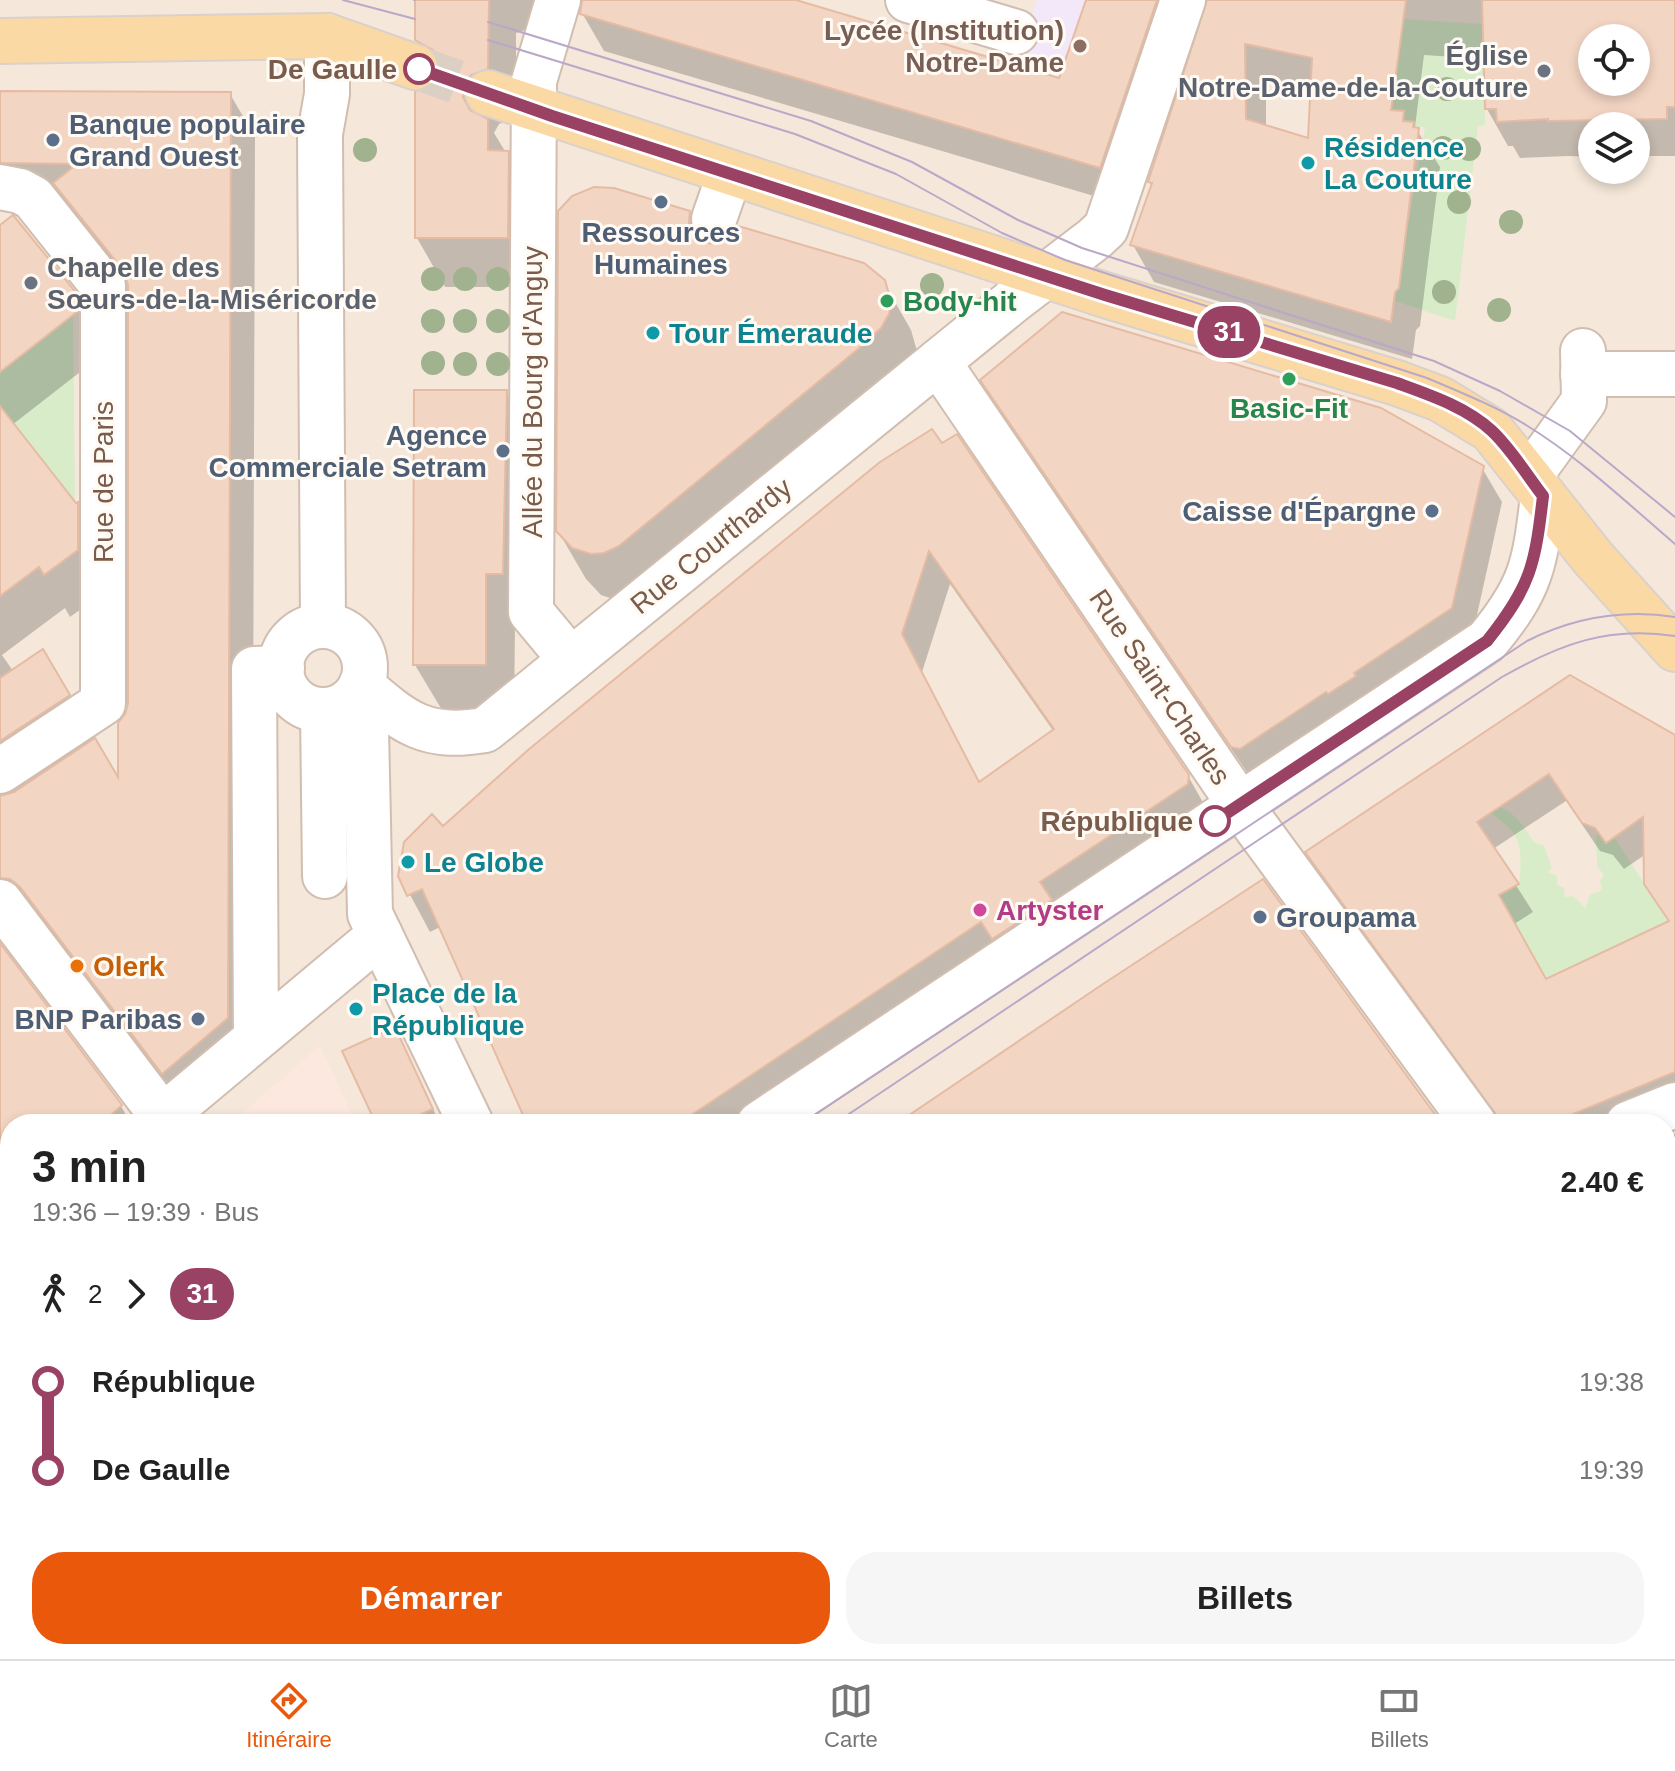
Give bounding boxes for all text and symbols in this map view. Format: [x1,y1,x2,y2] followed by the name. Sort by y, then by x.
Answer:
[824,15,1064,78] place label: Lycée (Institution) Notre-Dame
[1578,24,1650,184] map controls
[1578,24,1650,96] button: locate
[1071,37,1089,55] marker: Lycée (Institution) Notre-Dame
[1178,40,1528,103] place label: Église Notre-Dame-de-la-Couture
[268,54,397,85] place label: De Gaulle
[404,54,434,84] marker: De Gaulle
[1535,62,1553,80] marker: Église Notre-Dame-de-la-Couture
[69,109,305,172] place label: Banque populaire Grand Ouest
[1578,112,1650,184] button: layers
[44,131,62,149] marker: Banque populaire Grand Ouest
[1324,132,1472,195] place label: Résidence La Couture
[1299,154,1317,172] marker: Résidence La Couture
[652,193,670,211] marker: Ressources Humaines
[582,217,740,280] place label: Ressources Humaines
[517,246,548,538] street label: Allée du Bourg d'Anguy
[47,252,377,315] place label: Chapelle des Sœurs-de-la-Miséricorde
[22,274,40,292] marker: Chapelle des Sœurs-de-la-Miséricorde
[903,286,1017,317] place label: Body-hit
[878,292,896,310] marker: Body-hit
[1193,306,1265,358] line badge: 31
[1213,316,1245,347] text: 31
[669,318,872,349] place label: Tour Émeraude
[644,324,662,342] marker: Tour Émeraude
[1280,370,1298,388] marker: Basic-Fit
[1230,393,1348,424] place label: Basic-Fit
[88,401,119,563] street label: Rue de Paris
[208,420,487,483] place label: Agence Commerciale Setram
[494,442,512,460] marker: Agence Commerciale Setram
[624,472,798,620] street label: Rue Courthardy
[1182,496,1416,527] place label: Caisse d'Épargne
[1423,502,1441,520] marker: Caisse d'Épargne
[1083,583,1237,791] street label: Rue Saint-Charles
[1041,806,1193,837] place label: République
[1200,806,1230,836] marker: République
[424,847,544,878] place label: Le Globe
[399,853,417,871] marker: Le Globe
[996,895,1103,926] place label: Artyster
[971,901,989,919] marker: Artyster
[1276,902,1416,933] place label: Groupama
[1251,908,1269,926] marker: Groupama
[93,951,165,982] place label: Olerk
[68,957,86,975] marker: Olerk
[372,978,524,1041] place label: Place de la République
[347,1000,365,1018] marker: Place de la République
[14,1004,182,1035] place label: BNP Paribas
[189,1010,207,1028] marker: BNP Paribas
[32,1142,147,1191] text: 3 min
[1561,1165,1644,1198] text: 2.40 €
[32,1197,259,1227] text: 19:36 – 19:39 · Bus
[32,1272,76,1316] icon: walk
[114,1272,158,1316] icon: forward
[186,1278,218,1309] text: 31
[88,1279,102,1309] text: 2
[92,1365,255,1398] text: République
[1579,1367,1644,1397] text: 19:38
[92,1453,230,1486] text: De Gaulle
[1579,1455,1644,1485] text: 19:39
[32,1552,830,1644] button: Démarrer
[846,1552,1644,1644] button: Billets
[246,1679,332,1753] tab: Itinéraire
[824,1679,878,1753] tab: Carte
[1370,1679,1429,1753] tab: Billets

